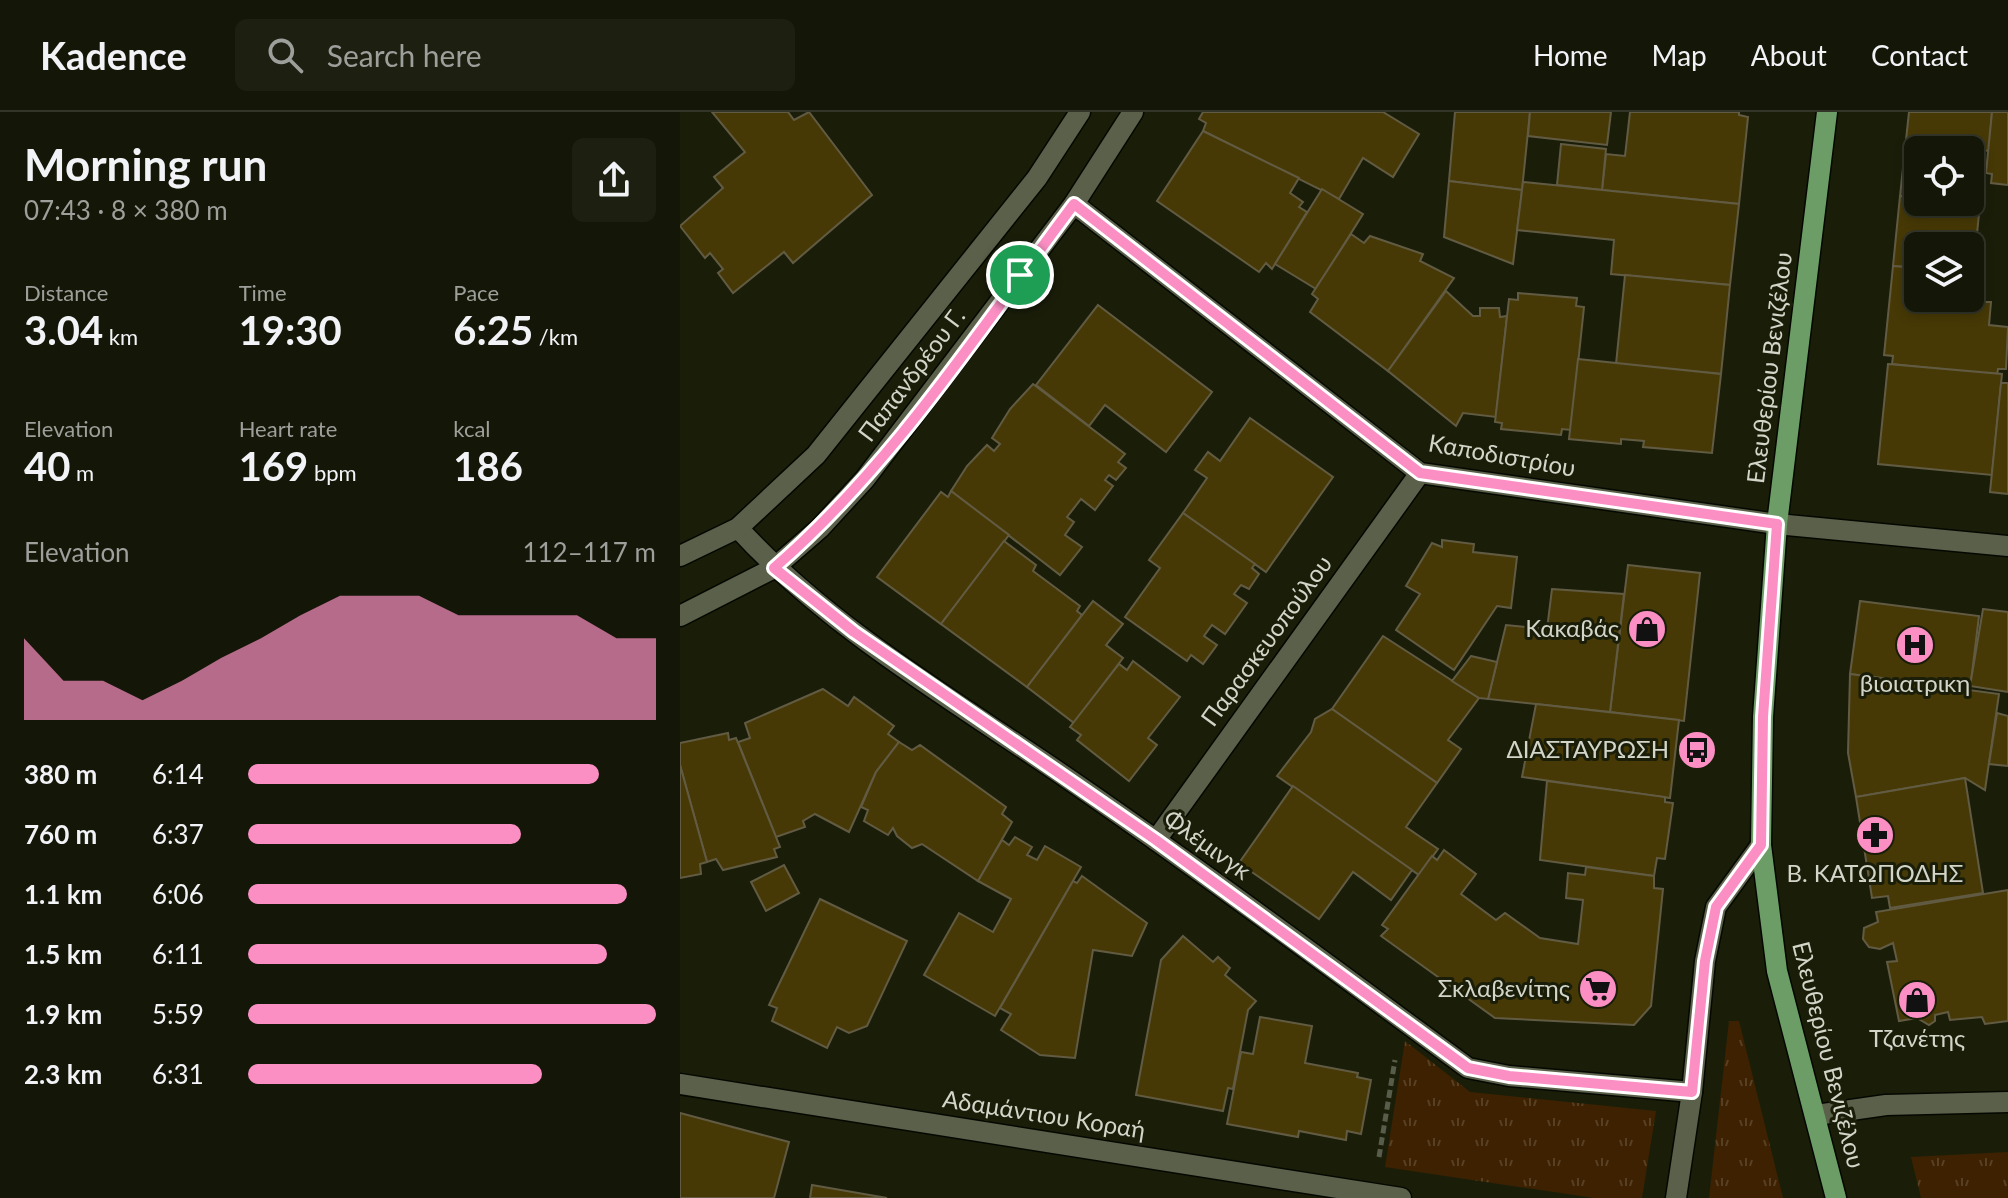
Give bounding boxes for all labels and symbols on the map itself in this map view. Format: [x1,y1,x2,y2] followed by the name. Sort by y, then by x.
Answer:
[986,241,1054,309] pin
[1740,250,1797,485] street label: Ελευθερίου Βενιζέλου
[851,302,970,447] street label: Παπανδρέου Γ.
[1426,427,1578,482] street label: Καποδιστρίου
[1194,549,1337,731] street label: Παρασκευοπούλου
[1626,608,1668,650] shop icon: Κακαβάς
[1525,613,1619,642] place label: Κακαβάς
[1894,624,1936,666] hospital icon: βιοιατρικη
[1860,668,1970,697] place label: βιοιατρικη
[1676,729,1718,771] bus stop icon: ΔΙΑΣΤΑΥΡΩΣΗ
[1506,734,1669,763] place label: ΔΙΑΣΤΑΥΡΩΣΗ
[1159,803,1258,885] street label: Φλέμινγκ
[1854,814,1896,856] pharmacy icon: Β. ΚΑΤΩΠΟΔΗΣ
[1787,858,1963,887] place label: Β. ΚΑΤΩΠΟΔΗΣ
[1787,938,1872,1171] street label: Ελευθερίου Βενιζέλου
[1577,968,1619,1010] supermarket icon: Σκλαβενίτης
[1438,973,1570,1002] place label: Σκλαβενίτης
[1896,979,1938,1021] shop icon: Τζανέτης
[1869,1023,1965,1052] place label: Τζανέτης
[941,1083,1148,1144] street label: Αδαμάντιου Κοραή

